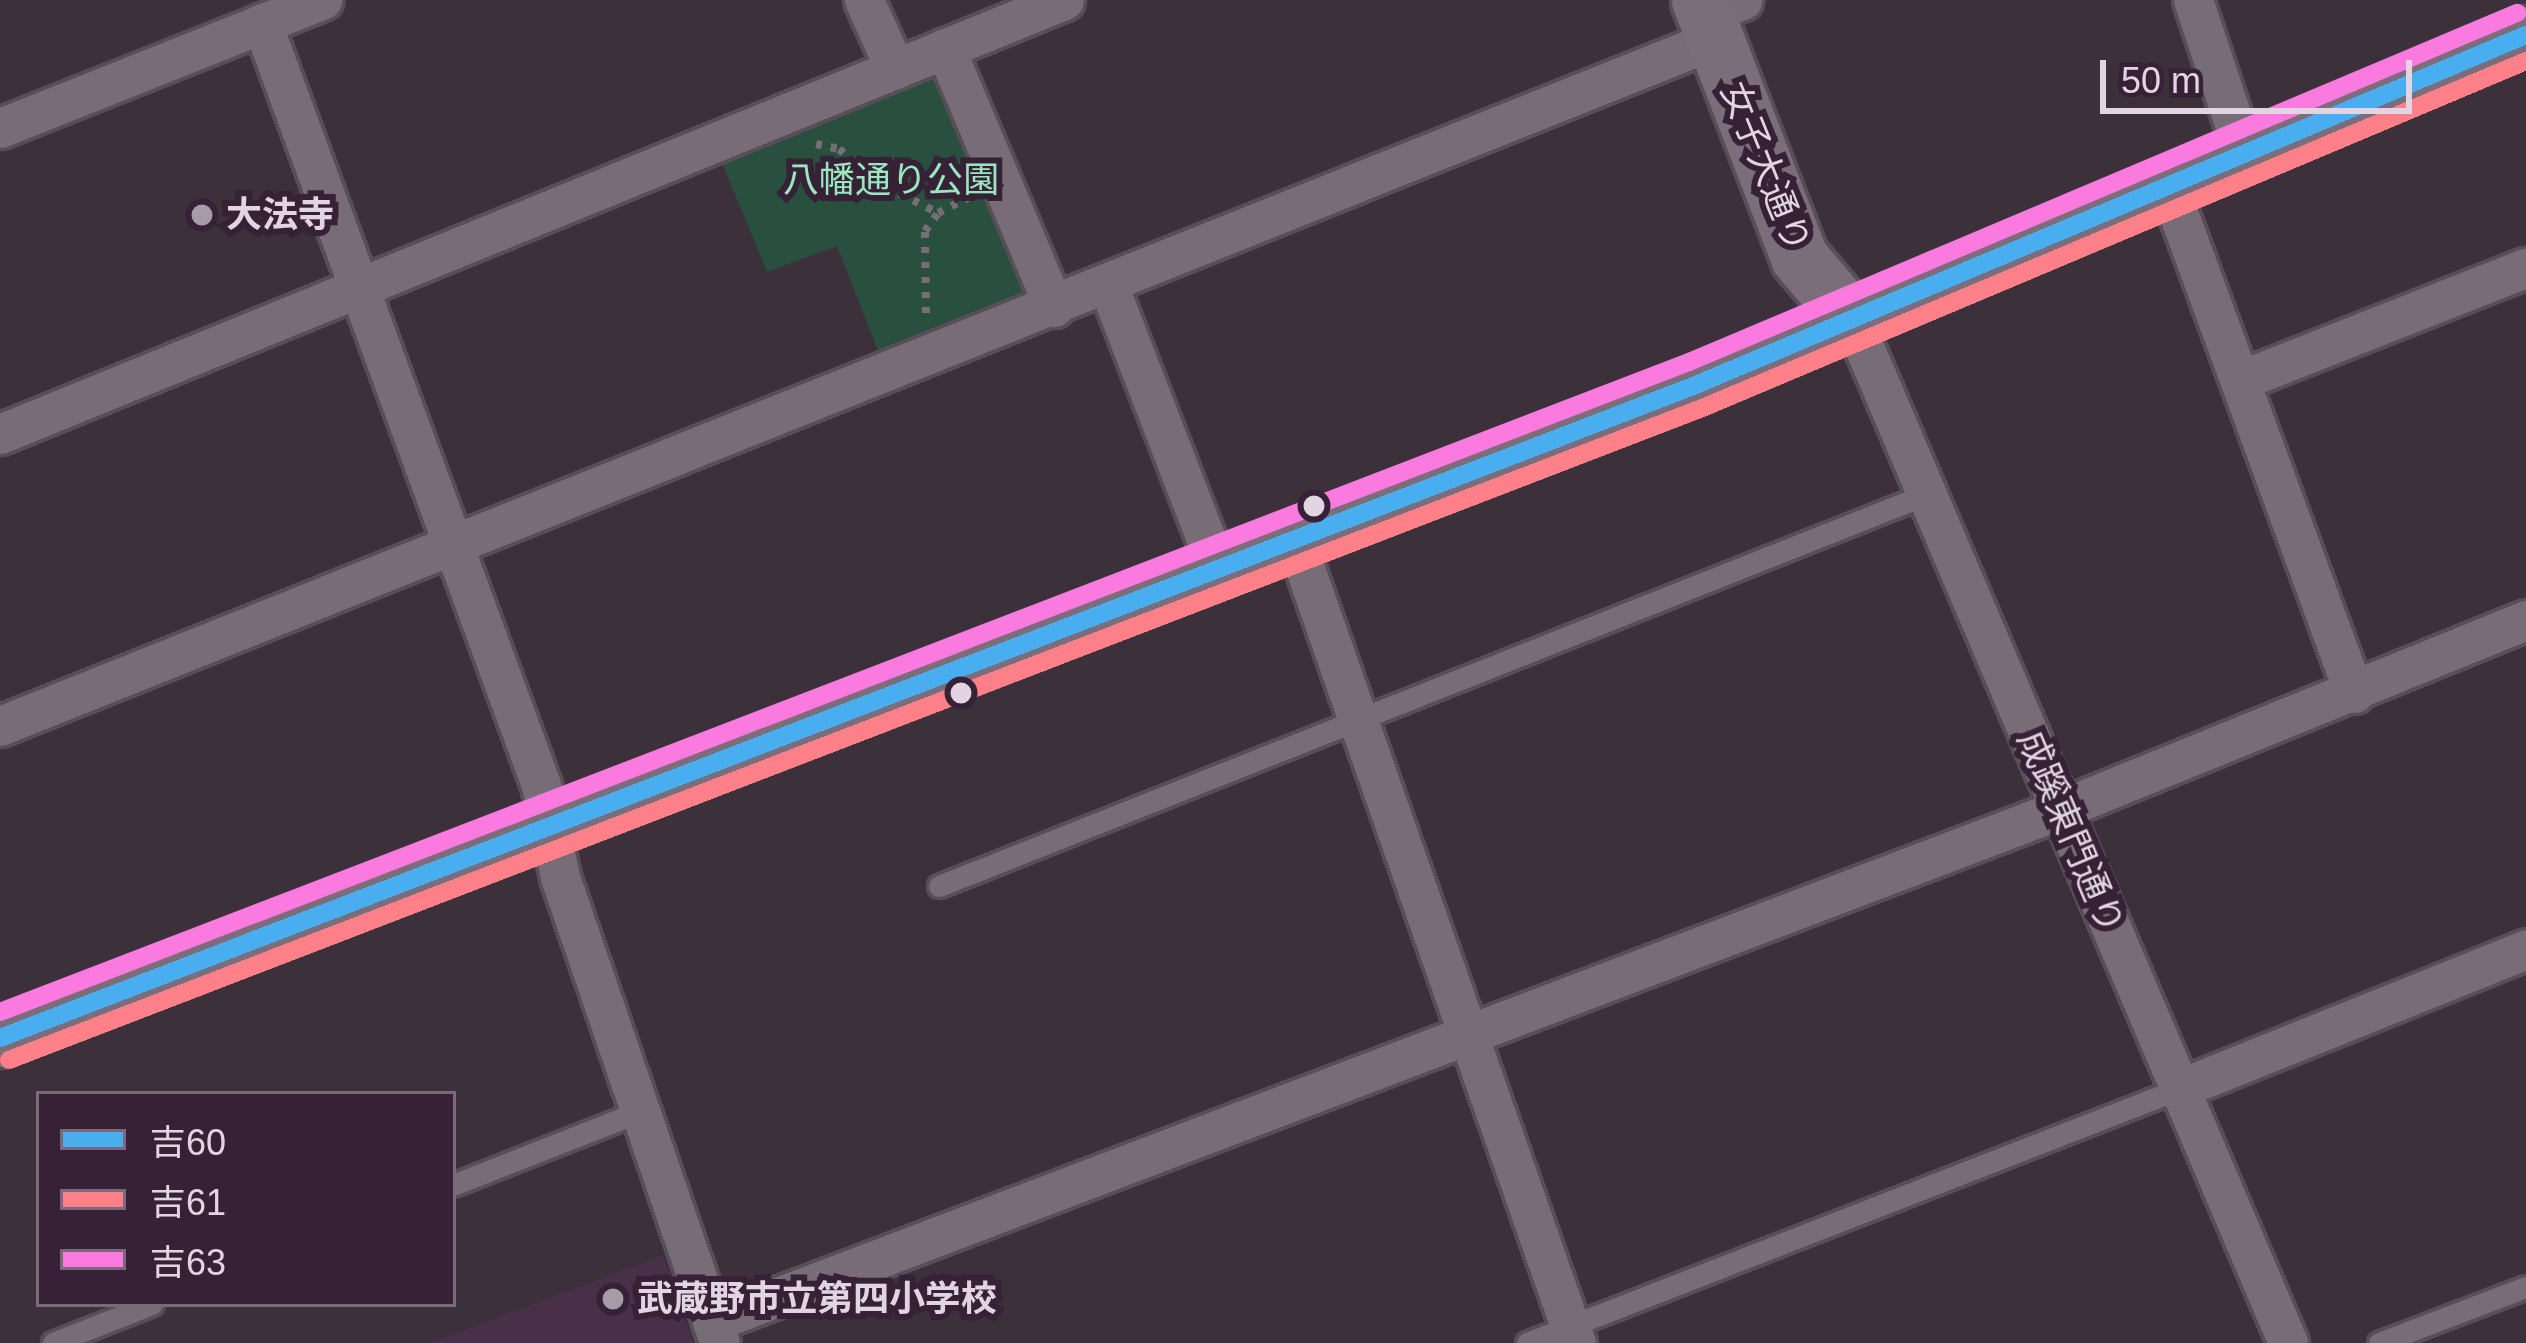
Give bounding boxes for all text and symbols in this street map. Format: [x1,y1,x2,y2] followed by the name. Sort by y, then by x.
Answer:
[2106,36,2418,110] scale bar
[2121,60,2201,101] text: 50 m
[1712,75,1820,259] street label: 女子大通り
[783,158,999,202] park label: 八幡通り公園
[226,193,334,237] place label: 大法寺
[189,202,215,228] marker: 大法寺
[1303,495,1325,517] unlabelled marker
[950,682,972,704] unlabelled marker
[2009,724,2133,940] street label: 成蹊東門通り
[36,1091,456,1307] legend
[150,1122,226,1163] text: 吉60
[150,1182,226,1223] text: 吉61
[150,1242,226,1283] text: 吉63
[637,1277,997,1321] place label: 武蔵野市立第四小学校
[600,1286,626,1312] marker: 武蔵野市立第四小学校

